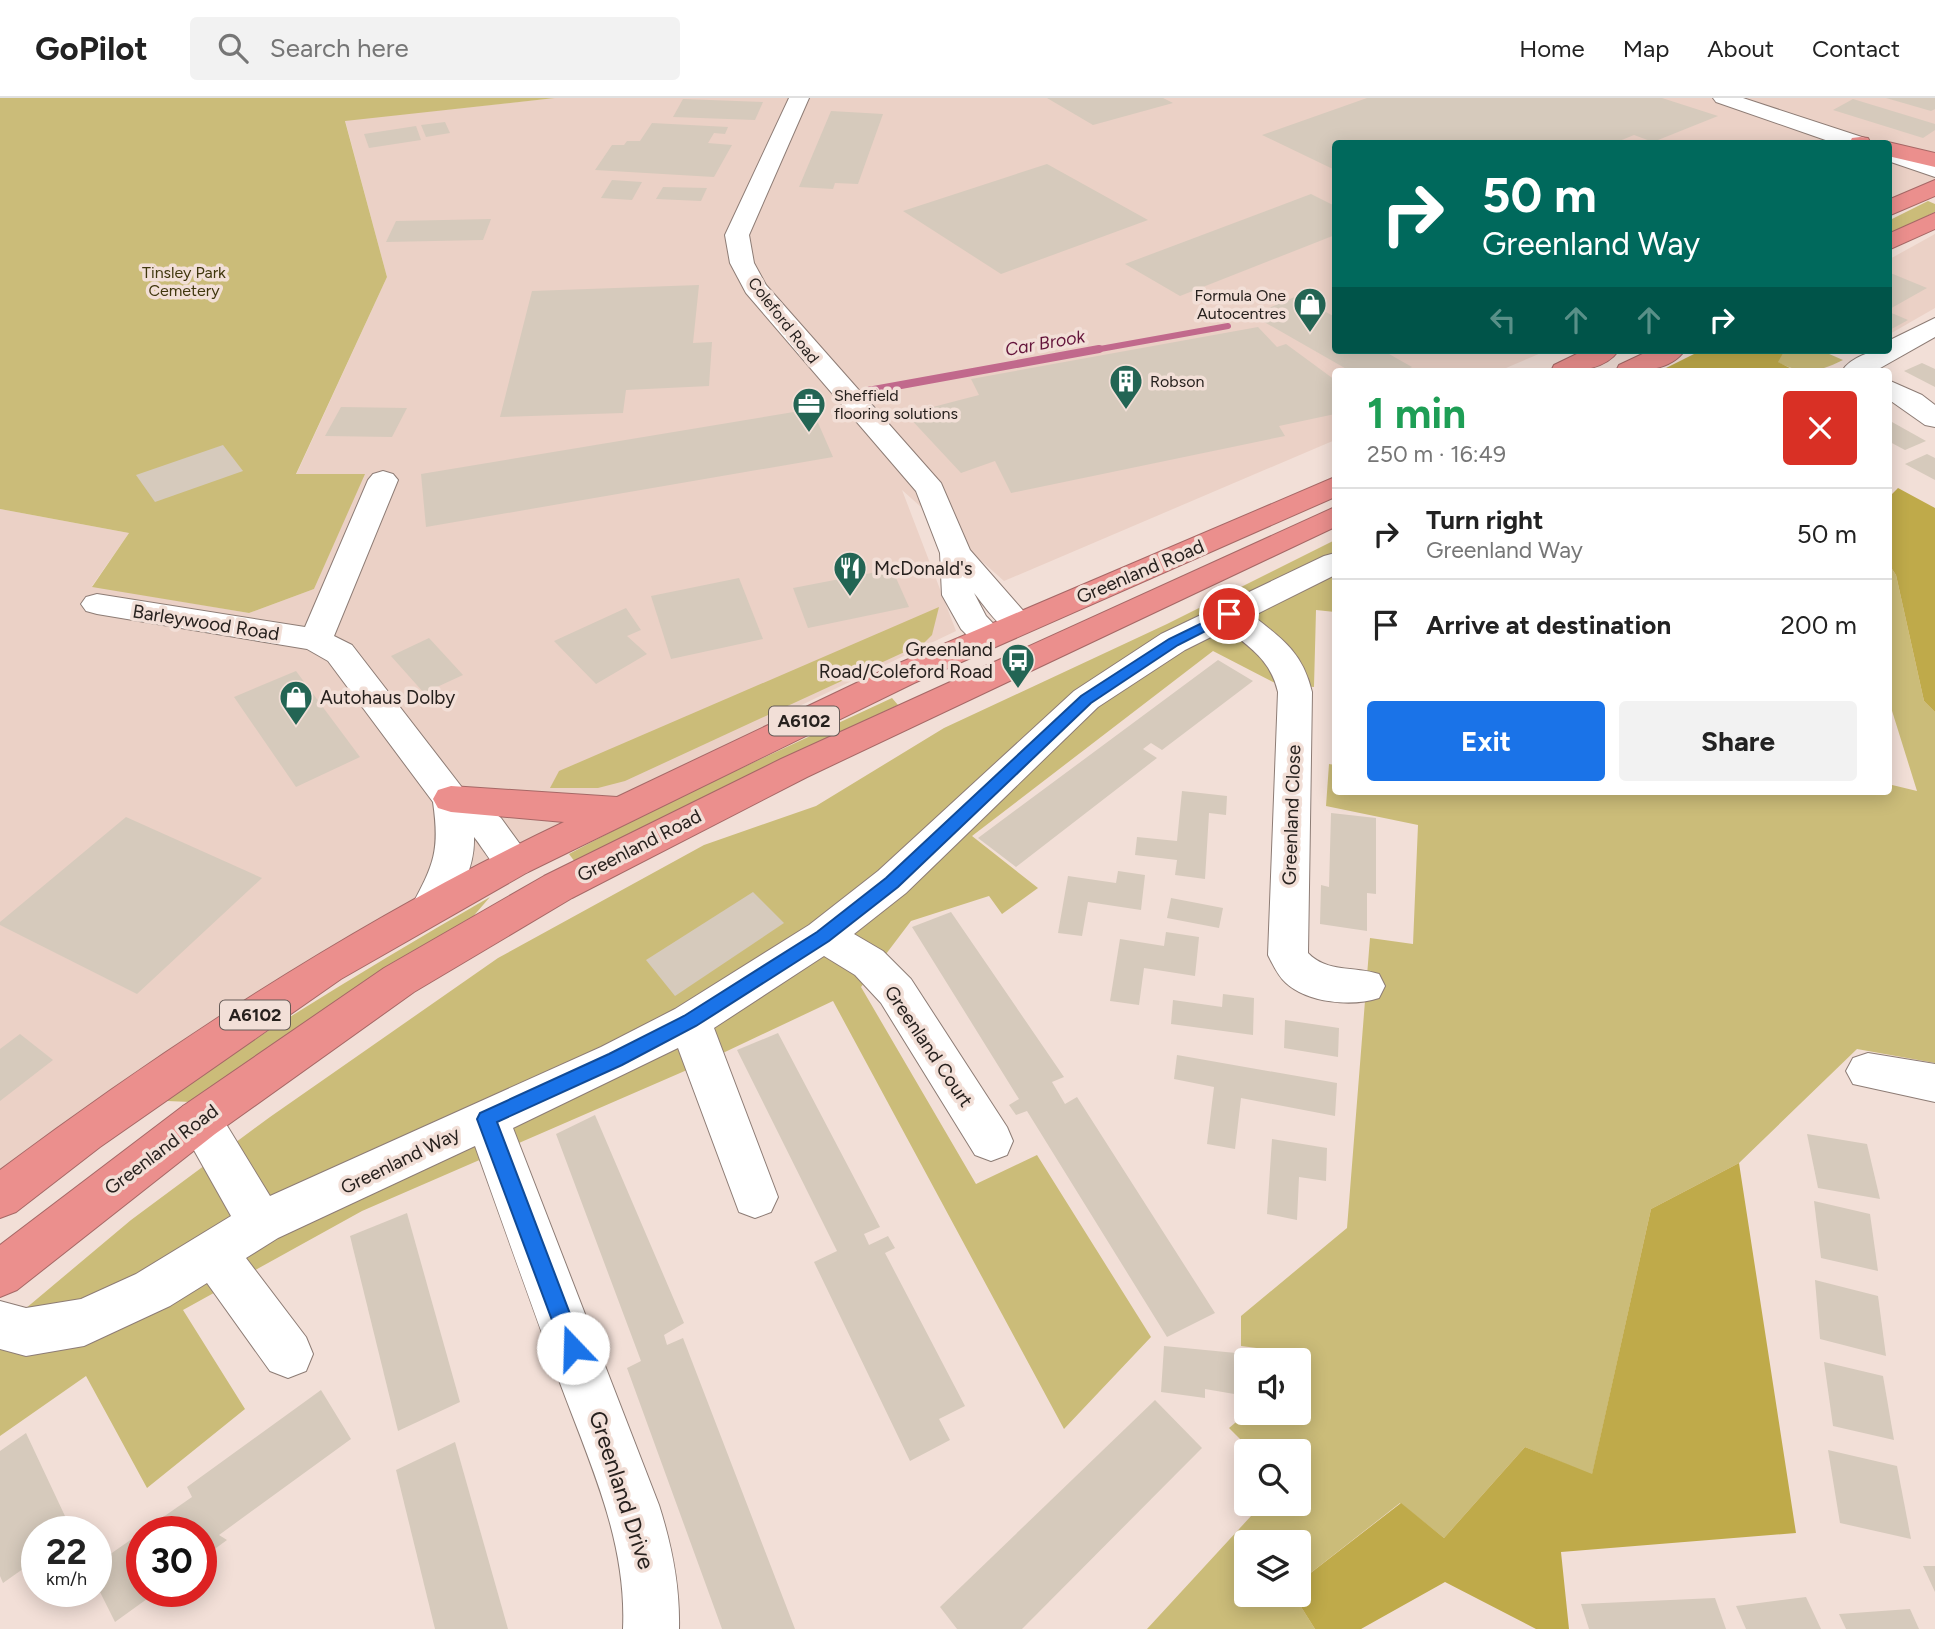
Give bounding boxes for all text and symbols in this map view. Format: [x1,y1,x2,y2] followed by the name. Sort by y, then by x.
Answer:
[190,17,680,80] search box
[35,29,148,68] text: GoPilot
[214,29,252,67] icon: search
[270,32,409,64] text: Search here
[1519,34,1585,63] text: Home
[1623,34,1669,63] text: Map
[1707,34,1774,63] text: About
[1812,34,1900,63] text: Contact
[1482,165,1597,224] text: 50 m
[1367,168,1458,259] icon: right
[1482,225,1700,263] text: Greenland Way
[142,263,226,300] park label: Tinsley Park Cemetery
[744,274,823,367] street label: Coleford Road
[1291,285,1329,334] shop icon: Formula One Autocentres
[1194,286,1286,323] place label: Formula One Autocentres
[1484,301,1522,339] icon: left
[1557,301,1595,339] icon: ahead
[1630,301,1668,339] icon: ahead
[1703,301,1741,339] icon: right
[1003,325,1088,361] water label: Car Brook
[1107,362,1145,411] building icon: Robson
[1150,372,1204,391] place label: Robson
[790,385,828,434] office icon: Sheffield flooring solutions
[834,386,958,423] place label: Sheffield flooring solutions
[1367,388,1466,439] text: 1 min
[1783,391,1857,465] button: close
[1367,440,1506,468] text: 250 m · 16:49
[1426,504,1543,536] text: Turn right
[1367,515,1405,553] icon: right
[1797,518,1857,550] text: 50 m
[1073,534,1207,609] street label: Greenland Road
[1426,536,1583,564] text: Greenland Way
[831,549,869,598] restaurant icon: McDonald's
[874,557,973,580] place label: McDonald's
[1199,584,1259,644] pin
[1210,595,1248,633] icon: arrive
[131,600,281,645] street label: Barleywood Road
[1367,606,1405,644] icon: arrive
[1426,609,1671,641] text: Arrive at destination
[1781,609,1857,641] text: 200 m
[819,638,993,683] place label: Greenland Road/Coleford Road
[999,641,1037,690] bus stop icon: Greenland Road/Coleford Road
[277,678,315,727] shop icon: Autohaus Dolby
[320,686,455,709] place label: Autohaus Dolby
[1367,701,1605,781] button: Exit
[1619,701,1857,781] button: Share
[769,706,839,736] road number: A6102
[1278,744,1305,886] street label: Greenland Close
[573,804,705,887] street label: Greenland Road
[880,981,978,1111] street label: Greenland Court
[220,1000,290,1030] road number: A6102
[100,1099,223,1200] street label: Greenland Road
[337,1122,463,1199] street label: Greenland Way
[536,1311,610,1385] position arrow
[1234,1348,1311,1607] map controls
[1234,1348,1311,1425] button: sound
[583,1407,661,1573] street label: Greenland Drive
[1234,1439,1311,1516] button: search
[126,1516,217,1607] speed limit sign: 30
[1234,1530,1311,1607] button: layers
[46,1531,87,1573] text: 22
[46,1568,87,1590] text: km/h

